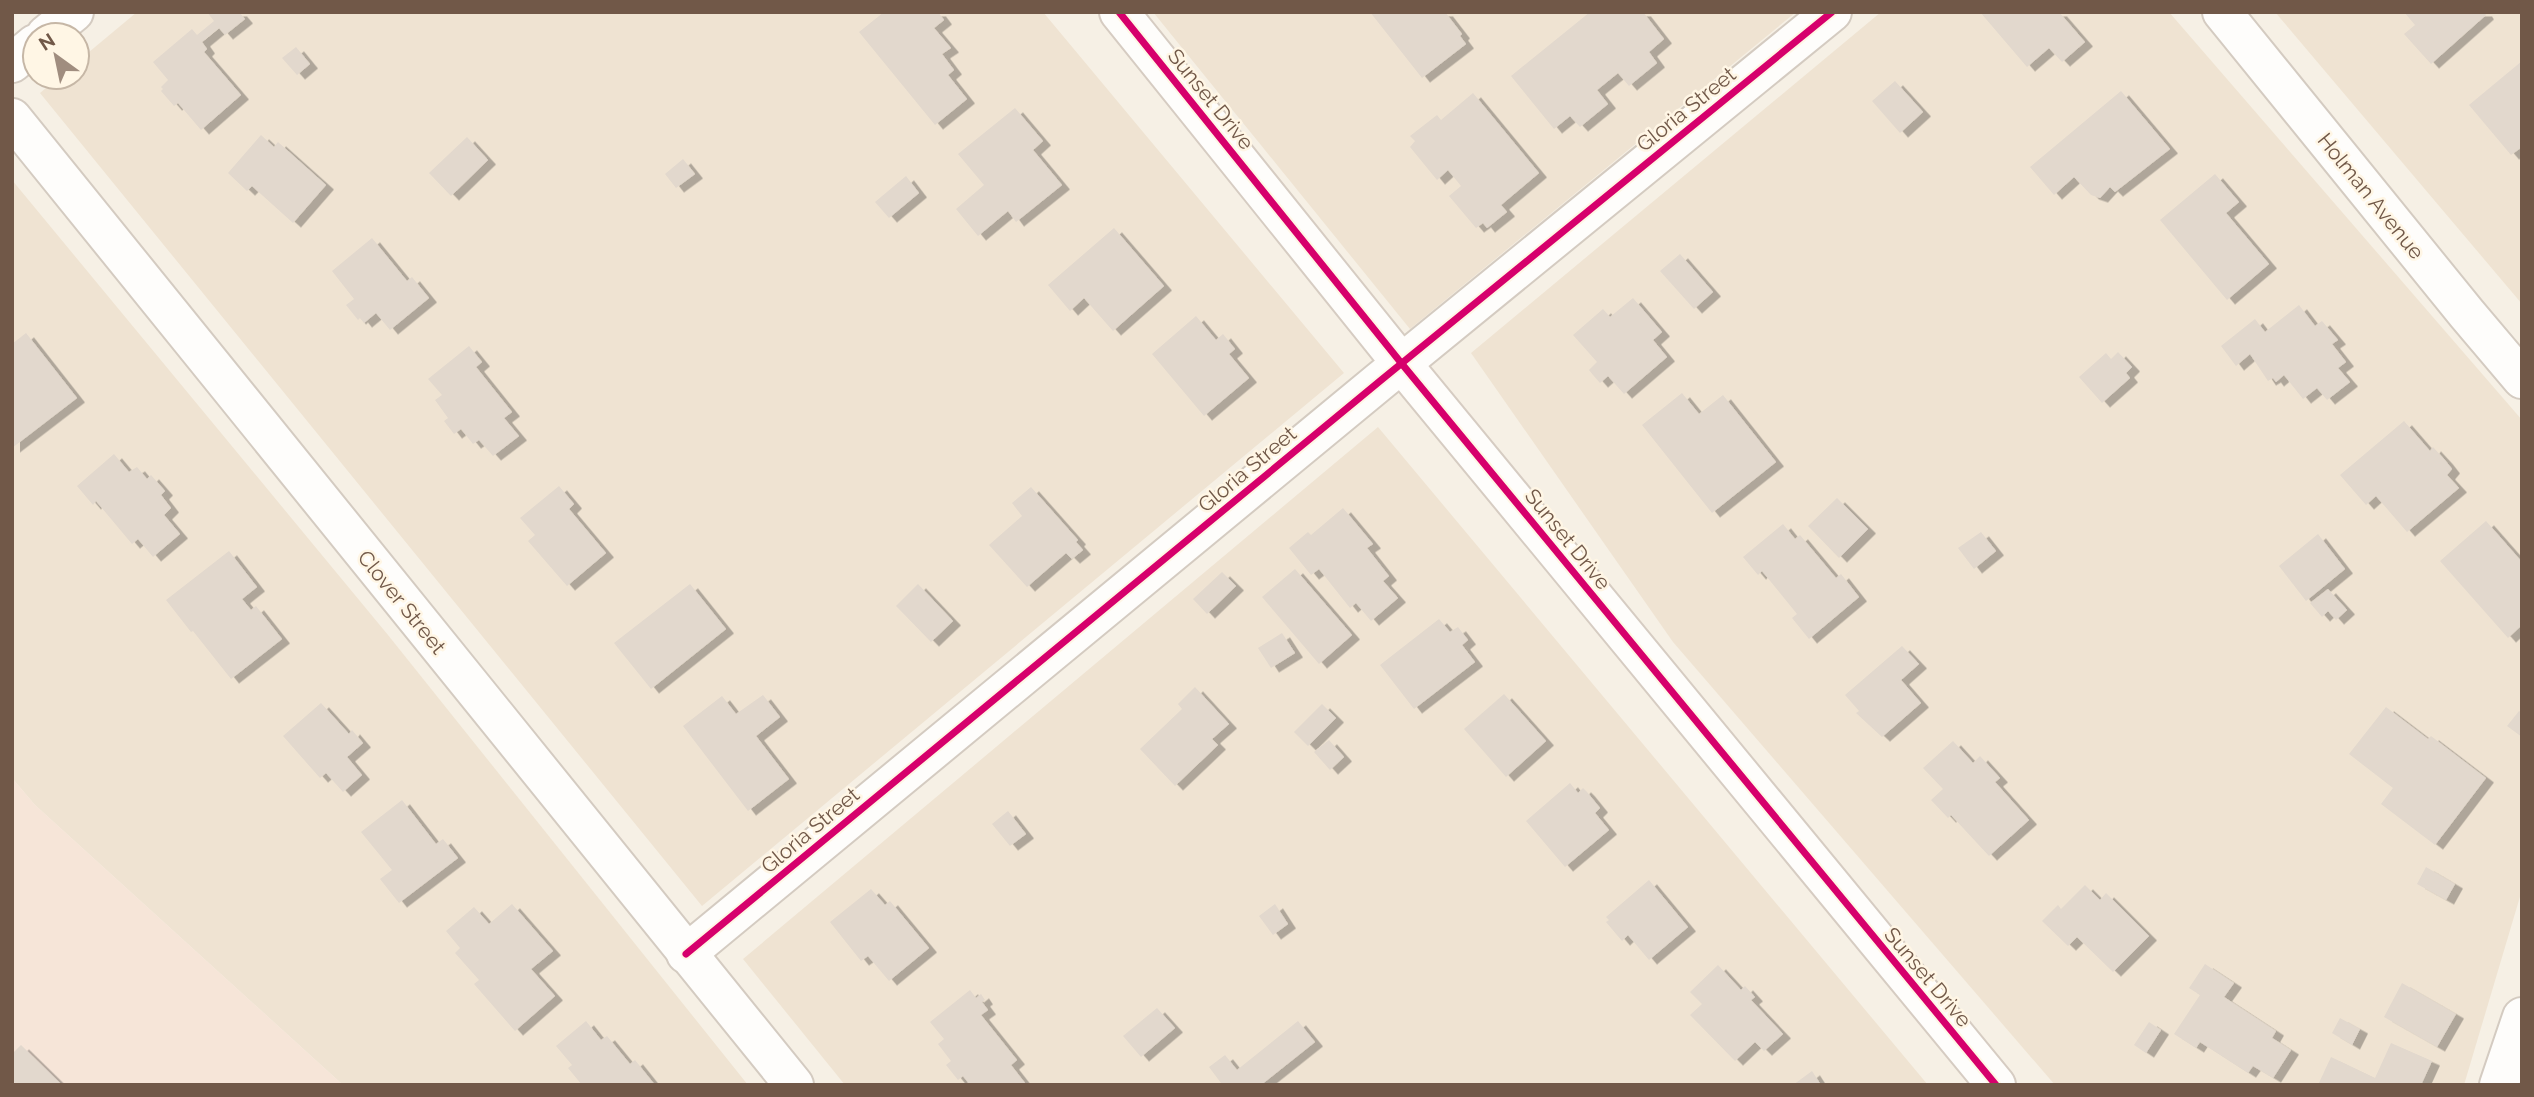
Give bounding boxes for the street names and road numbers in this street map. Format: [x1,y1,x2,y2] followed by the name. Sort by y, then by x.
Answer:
[1163,44,1259,154] street label: Sunset Drive
[1631,61,1741,157] street label: Gloria Street
[2313,128,2429,264] street label: Holman Avenue
[1193,421,1301,517] street label: Gloria Street
[1520,484,1616,594] street label: Sunset Drive
[353,545,451,659] street label: Clover Street
[756,782,864,878] street label: Gloria Street
[1879,922,1977,1032] street label: Sunset Drive

